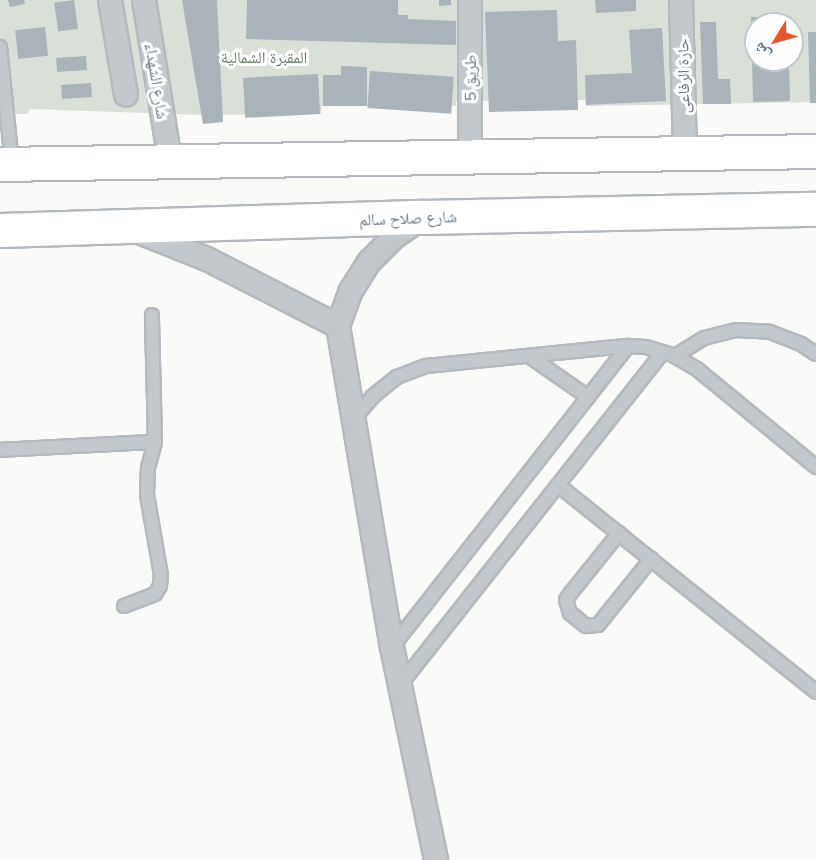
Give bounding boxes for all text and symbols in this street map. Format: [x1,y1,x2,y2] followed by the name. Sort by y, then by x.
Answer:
[744,12,804,72] north arrow
[673,39,693,113] street label: حارة الرفاعى
[748,39,774,64] text: ش
[142,42,172,120] street label: شارع الشهداء
[221,47,307,67] park label: المقبرة الشمالية
[460,55,480,101] street label: طريق 5
[359,207,457,229] street label: شارع صلاح سالم

